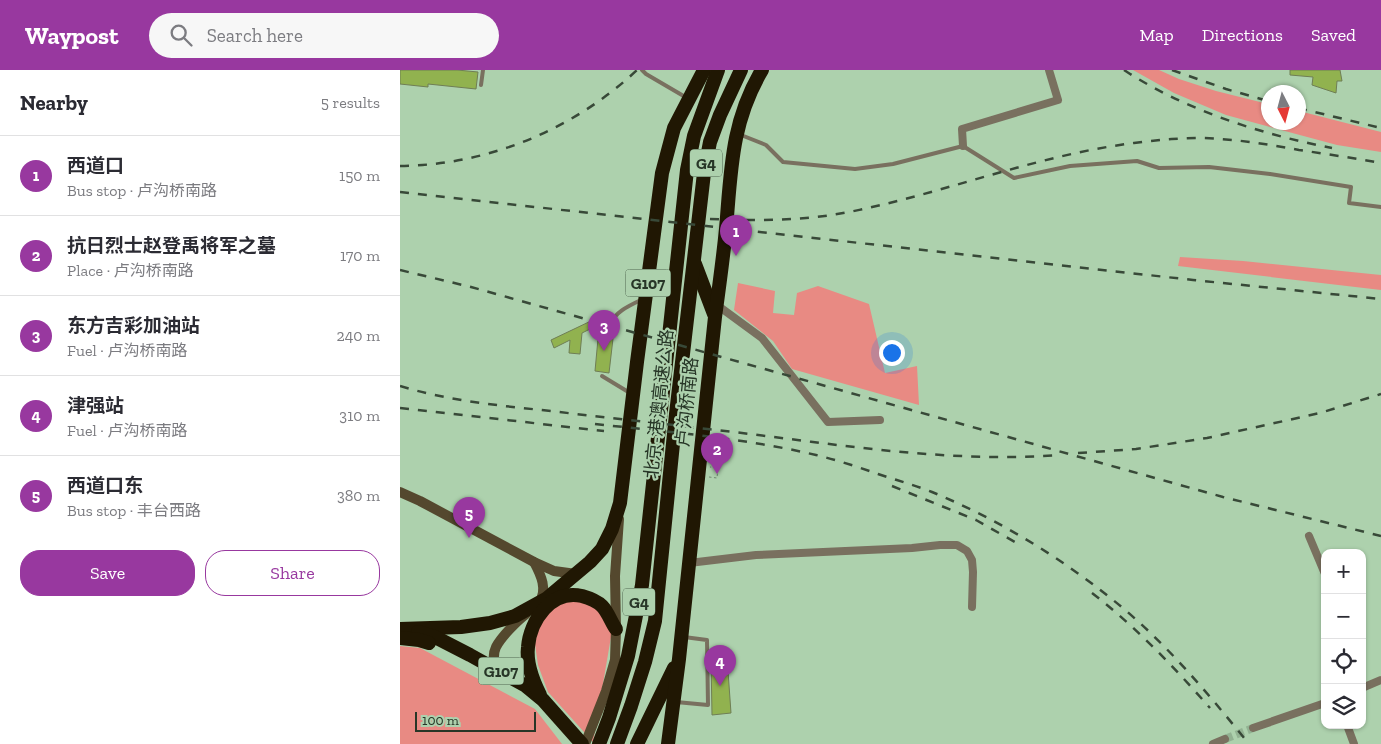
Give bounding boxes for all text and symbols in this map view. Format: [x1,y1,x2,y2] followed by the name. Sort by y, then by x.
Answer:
[149,13,499,58] search box
[25,21,119,50] text: Waypost
[167,21,195,49] icon: search
[207,24,303,47] text: Search here
[1139,24,1174,46] text: Map
[1202,24,1283,46] text: Directions
[1311,24,1356,46] text: Saved
[1261,85,1306,130] north arrow
[20,90,88,115] text: Nearby
[321,93,380,112] text: 5 results
[690,150,722,176] road number: G4
[67,154,124,177] text: 西道口
[33,166,39,185] text: 1
[339,166,380,185] text: 150 m
[67,181,217,200] text: Bus stop · 卢沟桥南路
[720,215,752,256] pin: 1
[67,234,276,257] text: 抗日烈士赵登禹将军之墓
[32,246,40,265] text: 2
[340,246,380,265] text: 170 m
[67,261,194,280] text: Place · 卢沟桥南路
[626,270,670,297] road number: G107
[588,310,620,351] pin: 3
[67,314,200,337] text: 东方吉彩加油站
[32,326,40,345] text: 3
[336,326,380,345] text: 240 m
[640,328,678,480] street label: 北京-港澳高速公路
[879,340,905,366] your location
[67,341,187,360] text: Fuel · 卢沟桥南路
[671,356,703,448] street label: 卢沟桥南路
[67,394,124,417] text: 津强站
[31,406,41,425] text: 4
[339,406,380,425] text: 310 m
[67,421,187,440] text: Fuel · 卢沟桥南路
[701,433,733,474] pin: 2
[67,474,143,497] text: 西道口东
[32,486,40,505] text: 5
[337,486,380,505] text: 380 m
[453,497,485,538] pin: 5
[67,501,201,520] text: Bus stop · 丰台西路
[1321,549,1366,729] map controls
[1321,549,1366,594] button: +
[20,550,195,596] button: Save
[205,550,380,596] button: Share
[623,588,655,616] road number: G4
[1321,594,1366,639] button: −
[1321,639,1366,684] button: locate
[704,645,736,686] pin: 4
[478,658,524,684] road number: G107
[1321,684,1366,729] button: layers
[415,709,536,732] scale bar
[422,712,459,729] text: 100 m

